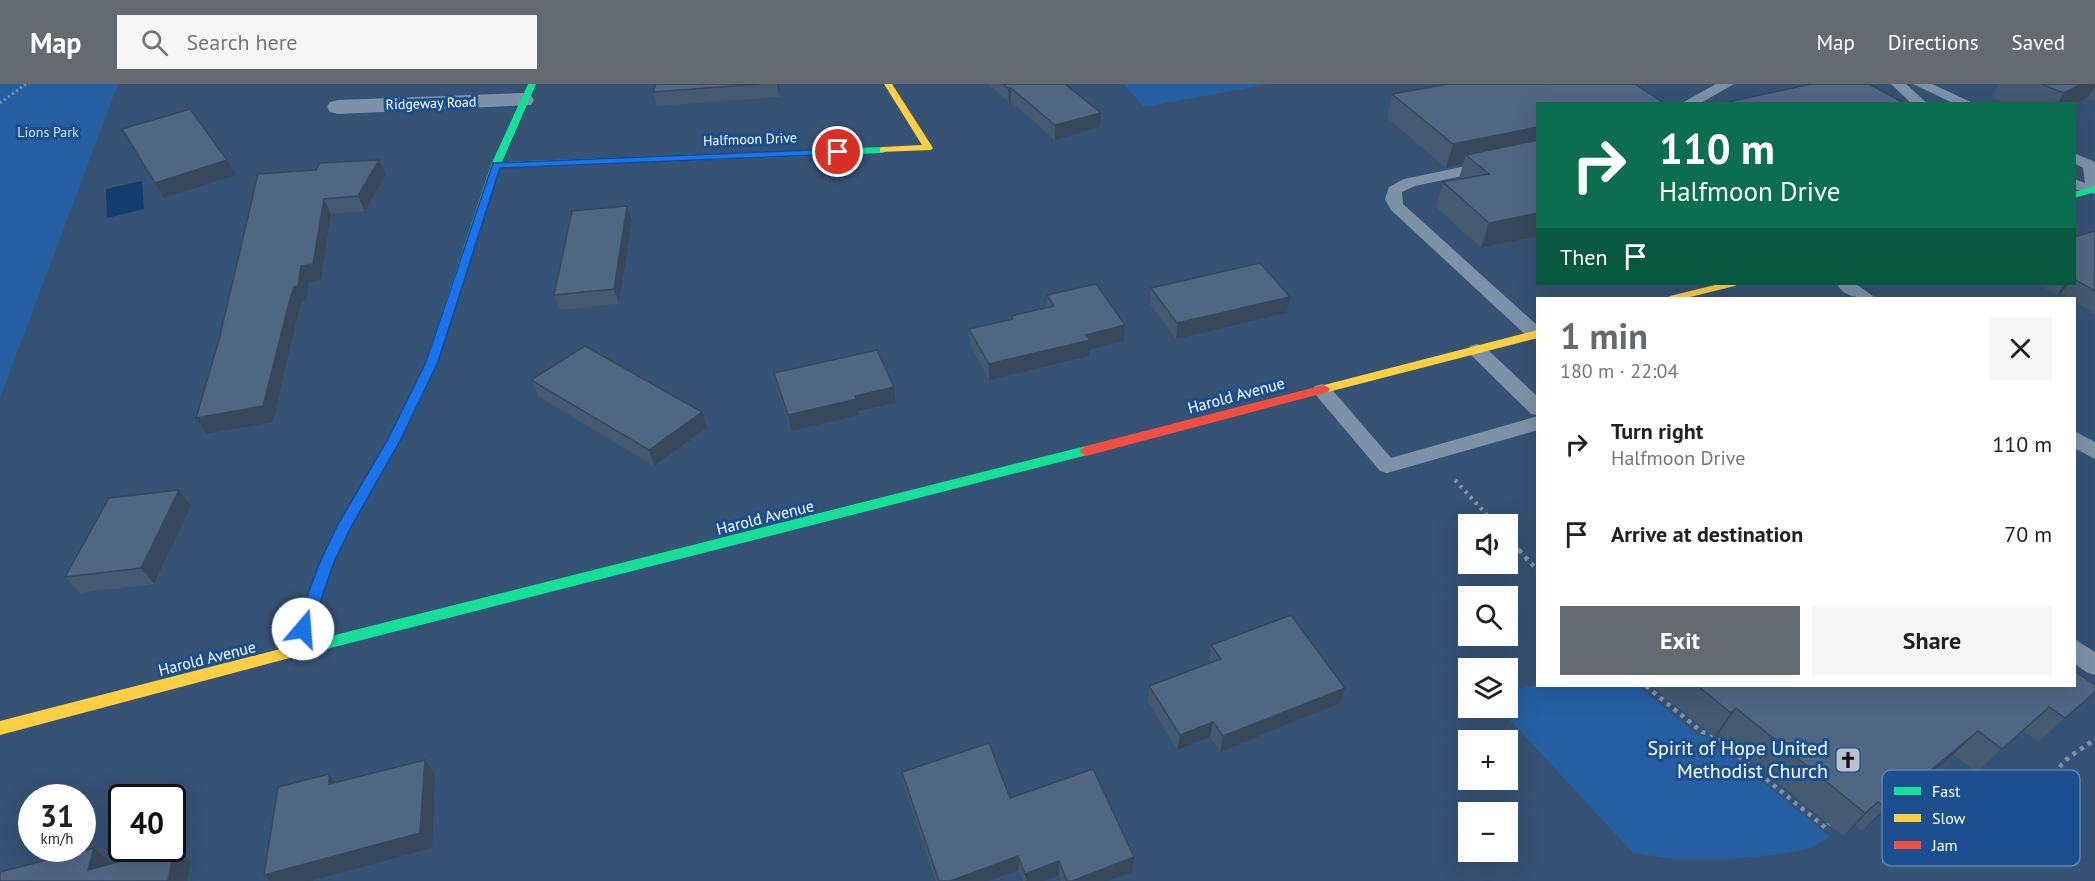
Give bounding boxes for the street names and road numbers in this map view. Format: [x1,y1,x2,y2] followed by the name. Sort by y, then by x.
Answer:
[385,92,477,114] street label: Ridgeway Road
[703,128,797,150] street label: Halfmoon Drive
[1185,372,1287,418] street label: Harold Avenue
[714,495,816,539] street label: Harold Avenue
[156,636,258,680] street label: Harold Avenue

